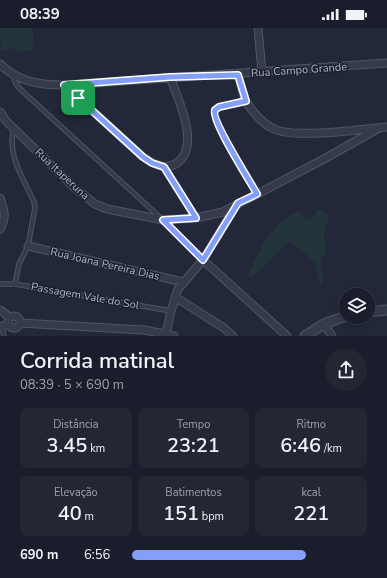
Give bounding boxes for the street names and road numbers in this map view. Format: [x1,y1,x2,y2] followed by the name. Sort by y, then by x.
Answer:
[250,59,348,81] street label: Rua Campo Grande
[32,145,93,203] street label: Rua Itaperuna
[49,244,161,284] street label: Rua Joana Pereira Dias
[30,279,141,313] street label: Passagem Vale do Sol

